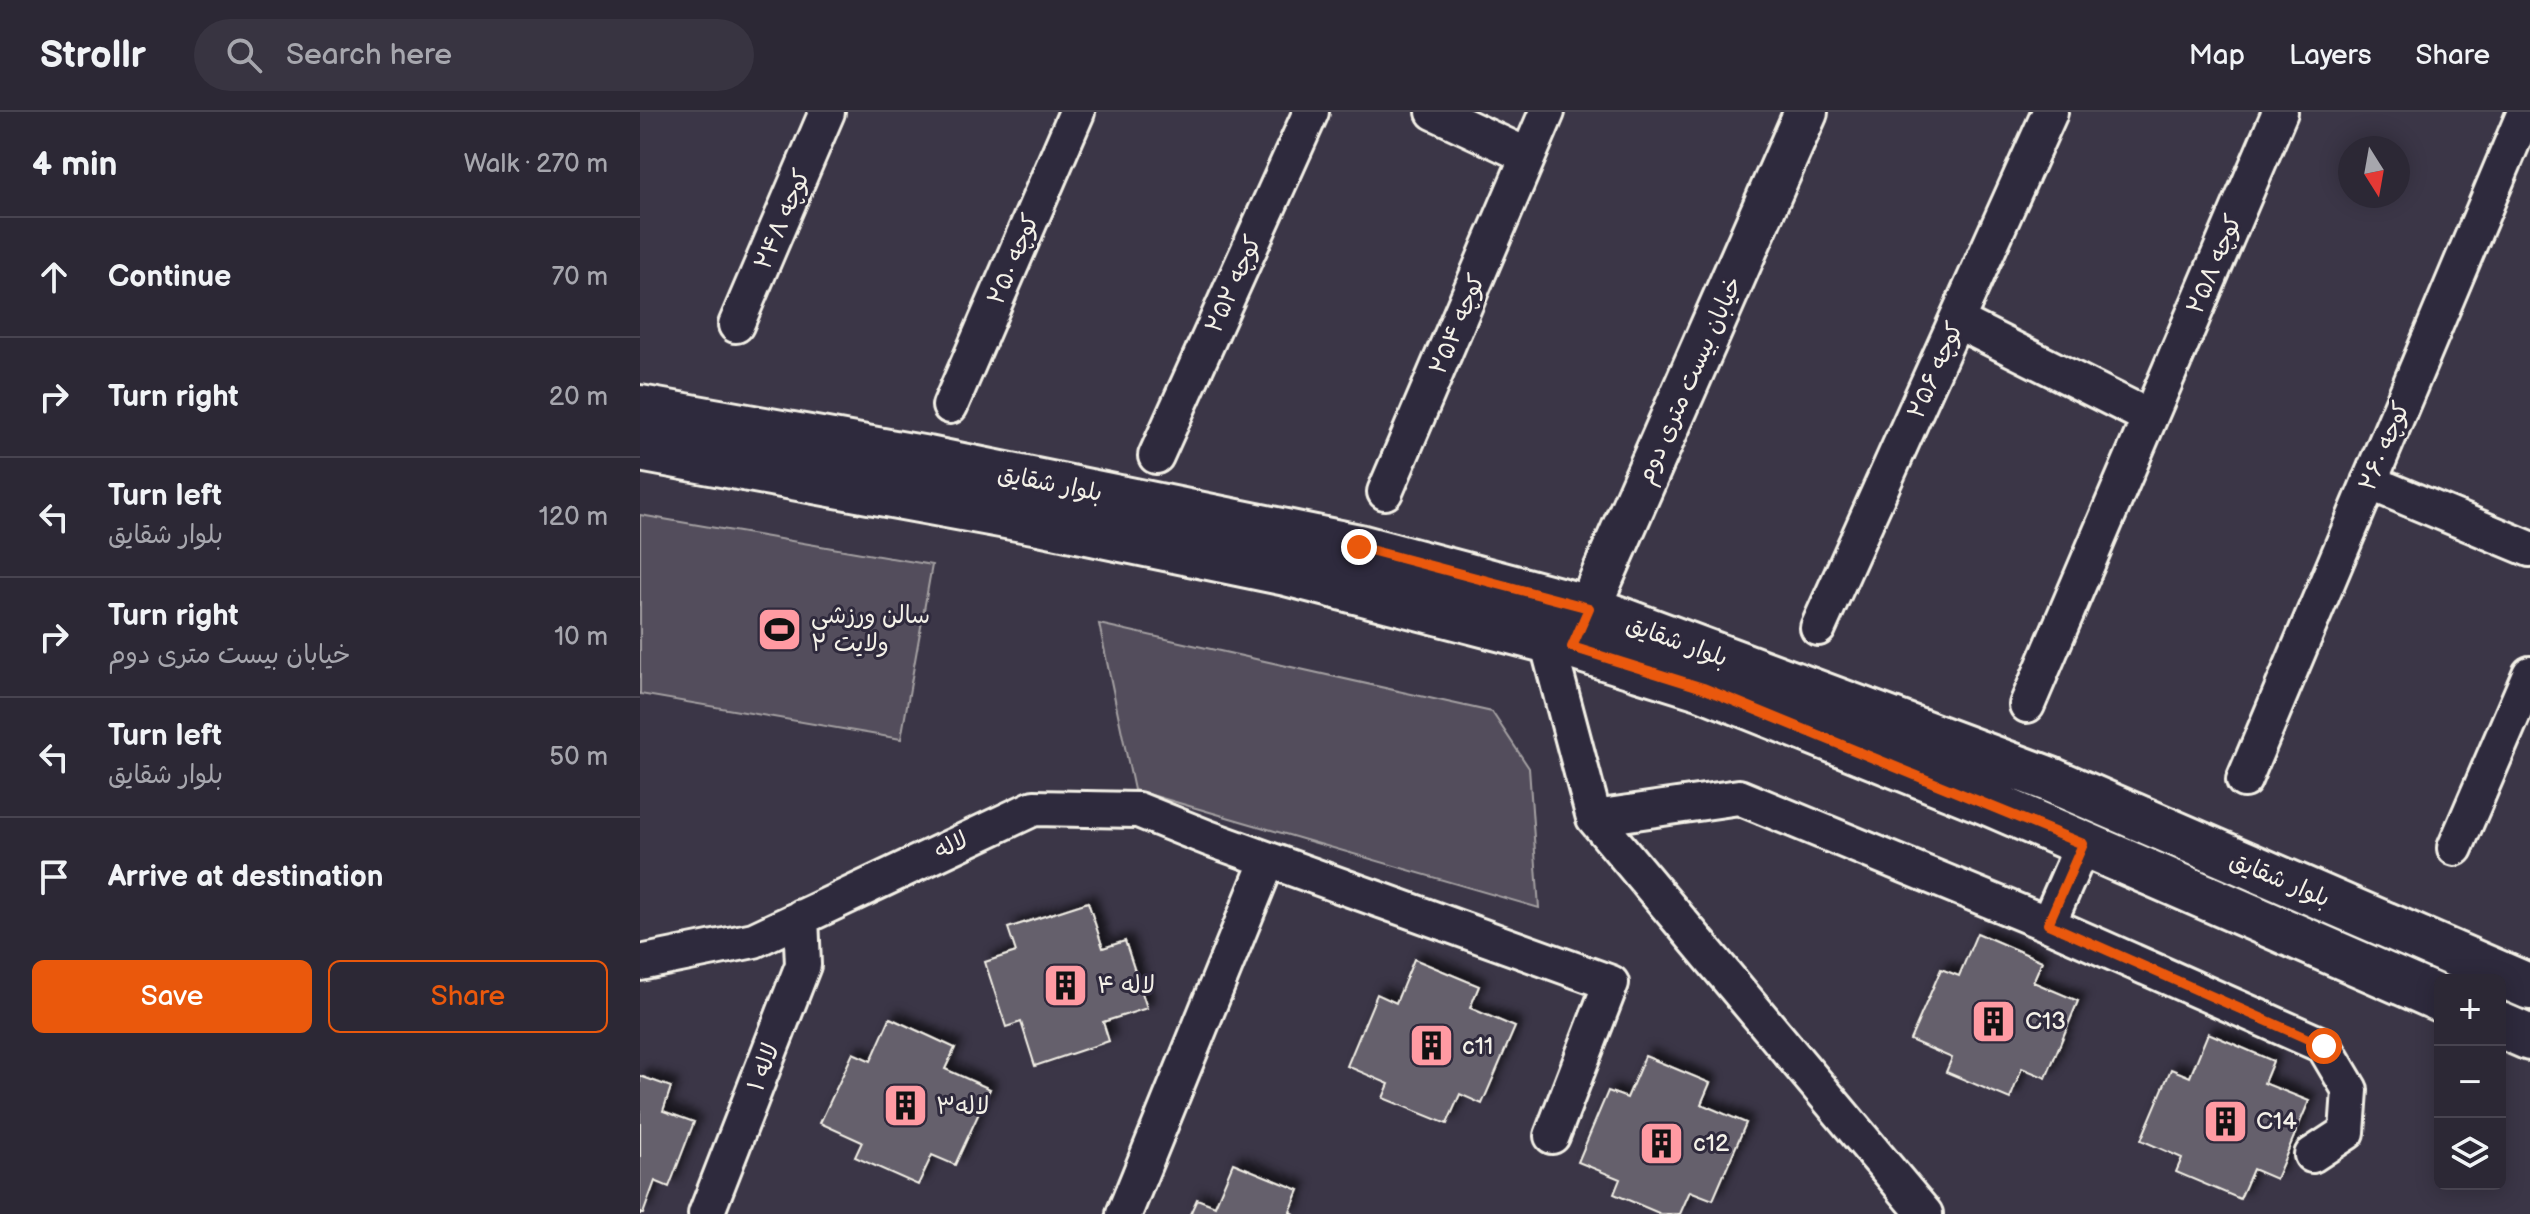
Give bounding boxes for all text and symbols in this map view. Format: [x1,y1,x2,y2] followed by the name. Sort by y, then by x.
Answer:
[194,19,754,91] search box
[40,33,146,78] text: Strollr
[222,33,266,77] icon: search
[286,37,452,73] text: Search here
[2189,39,2245,72] text: Map
[2289,39,2372,72] text: Layers
[2416,39,2490,72] text: Share
[2338,136,2410,208] north arrow
[32,144,118,185] text: 4 min
[464,149,608,180] text: Walk · 270 m
[748,165,817,274] street label: کوچه ۲۴۸
[981,209,1046,309] street label: کوچه ۲۵۰
[2181,210,2248,318] street label: کوچه ۲۵۸
[1199,231,1268,337] street label: کوچه ۲۵۲
[32,255,76,299] icon: ahead
[108,259,231,295] text: Continue
[551,262,608,293] text: 70 m
[1423,270,1492,379] street label: کوچه ۲۵۴
[1631,272,1752,490] street label: خیابان بیست متری دوم
[1901,317,1970,423] street label: کوچه ۲۵۶
[32,375,76,419] icon: right
[108,379,239,415] text: Turn right
[549,382,608,413] text: 20 m
[2353,397,2416,495] street label: کوچه ۲۶۰
[995,459,1105,508] street label: بلوار شقایق
[108,478,222,514] text: Turn left
[32,495,76,539] icon: left
[539,502,608,533] text: 120 m
[108,520,223,551] text: بلوار شقایق
[1341,529,1377,565] route end
[108,598,239,634] text: Turn right
[811,601,930,658] place label: سالن ورزشی ولایت ۲
[756,605,804,653] sports icon: سالن ورزشی ولایت ۲
[1622,610,1732,673] street label: بلوار شقایق
[32,615,76,659] icon: right
[554,622,608,653] text: 10 m
[108,640,351,671] text: خیابان بیست متری دوم
[108,718,222,754] text: Turn left
[32,735,76,779] icon: left
[549,742,608,773] text: 50 m
[108,760,223,791] text: بلوار شقایق
[930,825,973,866] street label: لاله
[2225,845,2334,914] street label: بلوار شقایق
[32,855,76,899] icon: arrive
[108,859,384,895] text: Arrive at destination
[32,960,312,1033] button: Save
[328,960,608,1033] button: Share
[1042,961,1090,1009] building icon: لاله ۴
[1097,971,1155,1000] place label: لاله ۴
[2434,974,2506,1190] map controls
[2434,974,2506,1046] button: +
[1970,997,2018,1045] building icon: C13
[2025,1007,2066,1036] place label: C13
[1407,1022,1455,1070] building icon: c11
[2306,1028,2342,1064] route start
[1462,1032,1493,1061] place label: c11
[741,1039,786,1095] street label: لاله ۱
[2434,1046,2506,1118] button: −
[881,1082,929,1130] building icon: لاله۳
[936,1092,989,1121] place label: لاله۳
[2201,1097,2249,1145] building icon: C14
[2256,1107,2297,1136] place label: C14
[2434,1118,2506,1190] button: layers
[1638,1119,1686,1167] building icon: c12
[1693,1129,1729,1158] place label: c12

